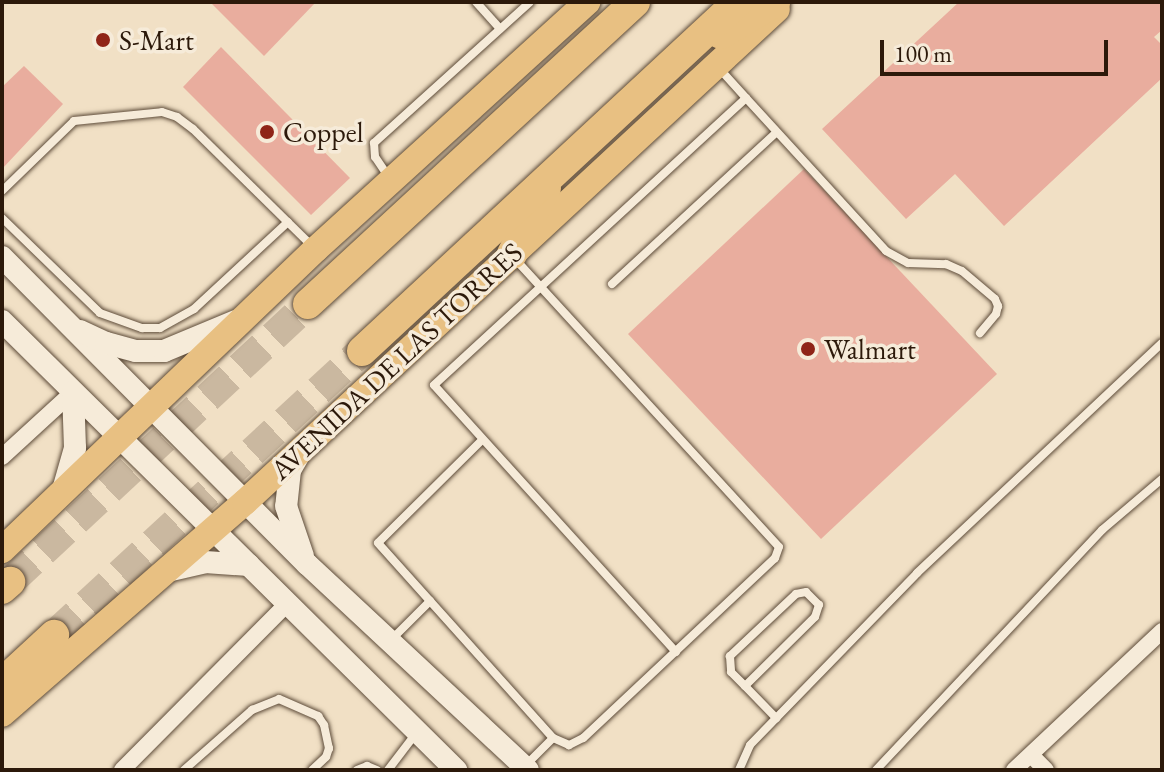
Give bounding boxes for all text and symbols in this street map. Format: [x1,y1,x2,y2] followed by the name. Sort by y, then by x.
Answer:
[119,23,194,57] place label: S-Mart
[884,24,1112,74] scale bar
[94,31,112,49] marker: S-Mart
[894,38,952,69] text: 100 m
[283,115,363,149] place label: Coppel
[258,123,276,141] marker: Coppel
[263,235,529,487] street label: AVENIDA DE LAS TORRES
[824,332,916,366] place label: Walmart
[799,340,817,358] marker: Walmart

